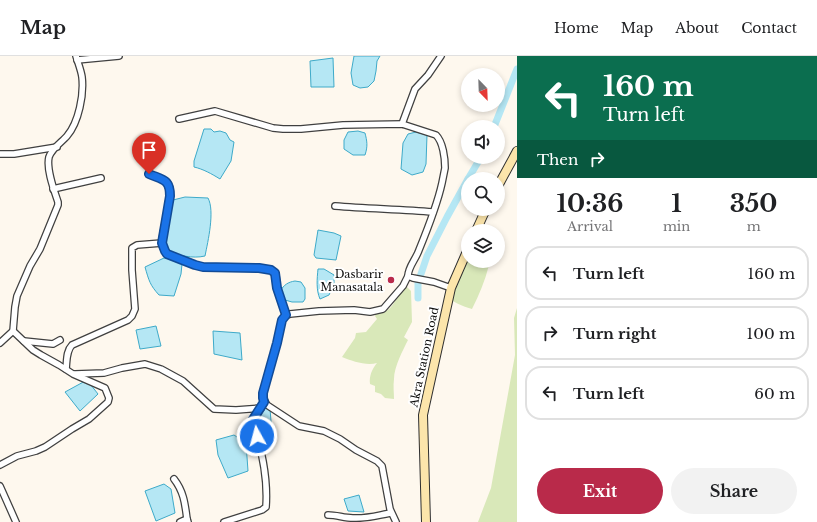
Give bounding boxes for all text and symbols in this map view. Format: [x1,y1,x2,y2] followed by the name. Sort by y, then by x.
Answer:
[20,16,66,39] text: Map
[554,19,599,37] text: Home
[621,19,653,37] text: Map
[675,19,719,37] text: About
[741,19,797,37] text: Contact
[461,68,505,112] north arrow
[461,68,505,268] map controls
[603,69,694,104] text: 160 m
[537,72,589,124] icon: left
[603,104,685,126] text: Turn left
[461,120,505,164] button: sound
[132,133,166,174] pin
[138,139,160,161] icon: arrive
[586,148,608,170] icon: right
[537,150,578,169] text: Then
[461,172,505,216] button: search
[557,189,623,218] text: 10:36
[671,189,682,218] text: 1
[730,189,777,218] text: 350
[567,218,613,235] text: Arrival
[663,218,690,235] text: min
[747,218,761,235] text: m
[461,224,505,268] button: layers
[539,262,561,284] icon: left
[573,264,644,283] text: Turn left
[748,264,795,283] text: 160 m
[320,267,384,294] place label: Dasbarir Manasatala
[386,275,396,285] marker: Dasbarir Manasatala
[406,305,442,409] street label: Akra Station Road
[539,322,561,344] icon: right
[573,324,656,343] text: Turn right
[746,324,795,343] text: 100 m
[539,382,561,404] icon: left
[573,384,644,403] text: Turn left
[754,384,795,403] text: 60 m
[236,415,278,457] position arrow
[537,468,663,514] button: Exit
[671,468,797,514] button: Share

